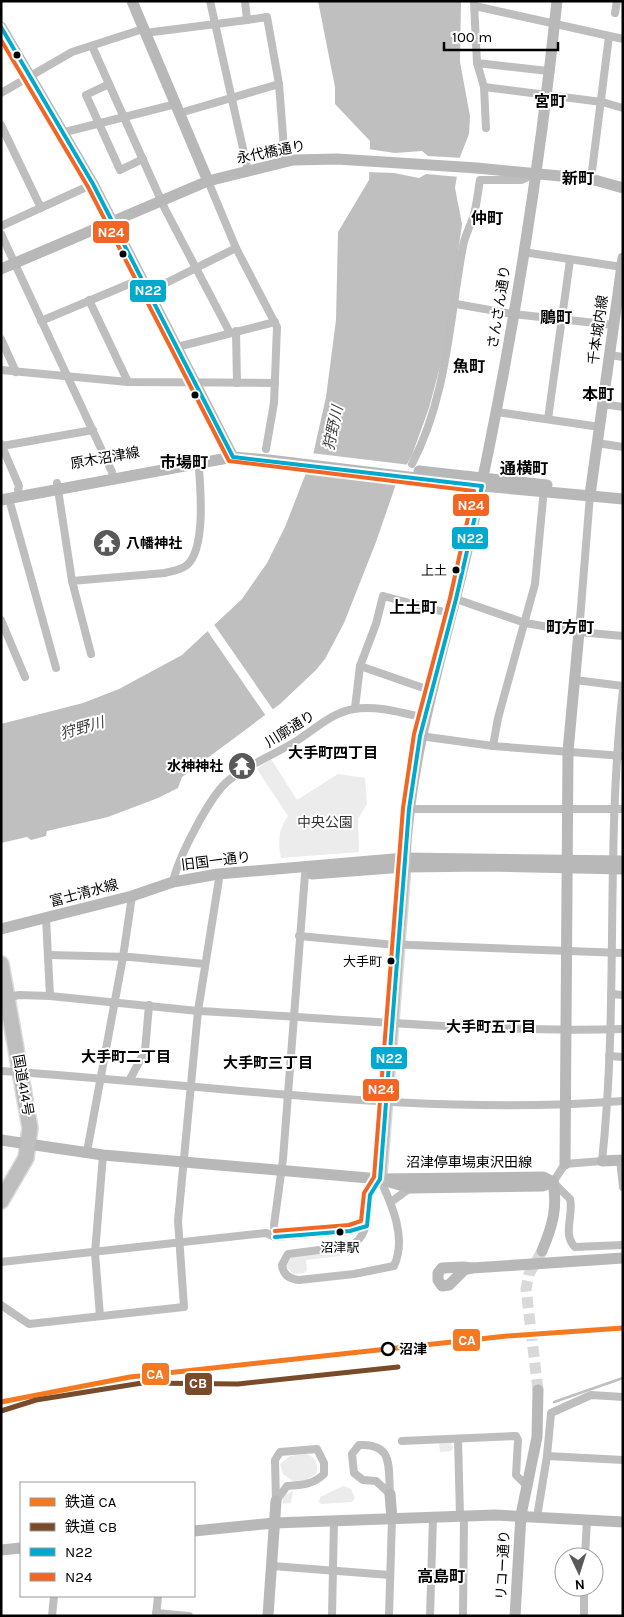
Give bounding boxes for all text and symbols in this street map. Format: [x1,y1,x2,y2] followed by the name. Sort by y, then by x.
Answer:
[444,20,558,52] scale bar
[452,28,492,46] text: 100 m
[12,50,22,60] unlabelled marker
[534,92,566,111] district label: 宮町
[235,137,307,167] street label: 永代橋通り
[562,169,594,188] district label: 新町
[471,209,503,228] district label: 仲町
[92,220,130,244] line badge: N24
[98,224,125,241] text: N24
[118,249,128,259] unlabelled marker
[484,264,514,350] street label: さんさん通り
[129,279,167,303] line badge: N22
[135,282,161,299] text: N22
[585,294,611,366] street label: 千本城内線
[540,308,572,327] district label: 鵰町
[453,357,485,376] district label: 魚町
[582,385,614,404] district label: 本町
[190,390,200,400] unlabelled marker
[320,402,347,452] water label: 狩野川
[69,444,141,472] street label: 原木沼津線
[160,453,208,472] district label: 市場町
[500,459,548,478] district label: 通横町
[452,493,490,517] line badge: N24
[458,497,485,514] text: N24
[451,526,489,550] line badge: N22
[92,528,122,558] temple icon: 八幡神社
[457,530,483,547] text: N22
[126,535,182,552] place label: 八幡神社
[421,563,447,578] place label: 上土
[451,565,461,575] marker: 上土
[389,598,437,617] district label: 上土町
[546,618,594,637] district label: 町方町
[262,707,318,751] street label: 川廓通り
[58,713,108,743] water label: 狩野川
[288,744,378,762] district label: 大手町四丁目
[227,751,257,781] temple icon: 水神神社
[167,758,223,775] place label: 水神神社
[297,814,353,831] park label: 中央公園
[180,848,252,874] street label: 旧国一通り
[48,876,120,910] street label: 富士清水線
[343,954,382,969] place label: 大手町
[386,956,396,966] marker: 大手町
[446,1018,536,1036] district label: 大手町五丁目
[370,1046,408,1070] line badge: N22
[81,1048,171,1066] district label: 大手町二丁目
[376,1050,402,1067] text: N22
[9,1053,37,1117] street label: 国道414号
[223,1054,313,1072] district label: 大手町三丁目
[362,1078,400,1102] line badge: N24
[368,1081,395,1098] text: N24
[406,1154,532,1171] street label: 沼津停車場東沢田線
[335,1227,345,1237] marker: 沼津駅
[320,1240,360,1255] place label: 沼津駅
[452,1328,481,1352] line badge: CA
[458,1332,476,1349] text: CA
[399,1341,427,1358] place label: 沼津
[381,1342,395,1356] marker: 沼津
[141,1362,170,1386] line badge: CA
[146,1366,164,1383] text: CA
[184,1372,213,1396] line badge: CB
[189,1375,207,1392] text: CB
[20,1482,195,1597] legend
[65,1493,117,1511] text: 鉄道 CA
[65,1518,117,1536] text: 鉄道 CB
[493,1530,513,1600] street label: リコー通り
[65,1543,93,1561] text: N22
[554,1547,604,1597] north arrow
[417,1567,465,1586] district label: 高島町
[65,1568,93,1586] text: N24
[574,1576,585,1593] text: N

